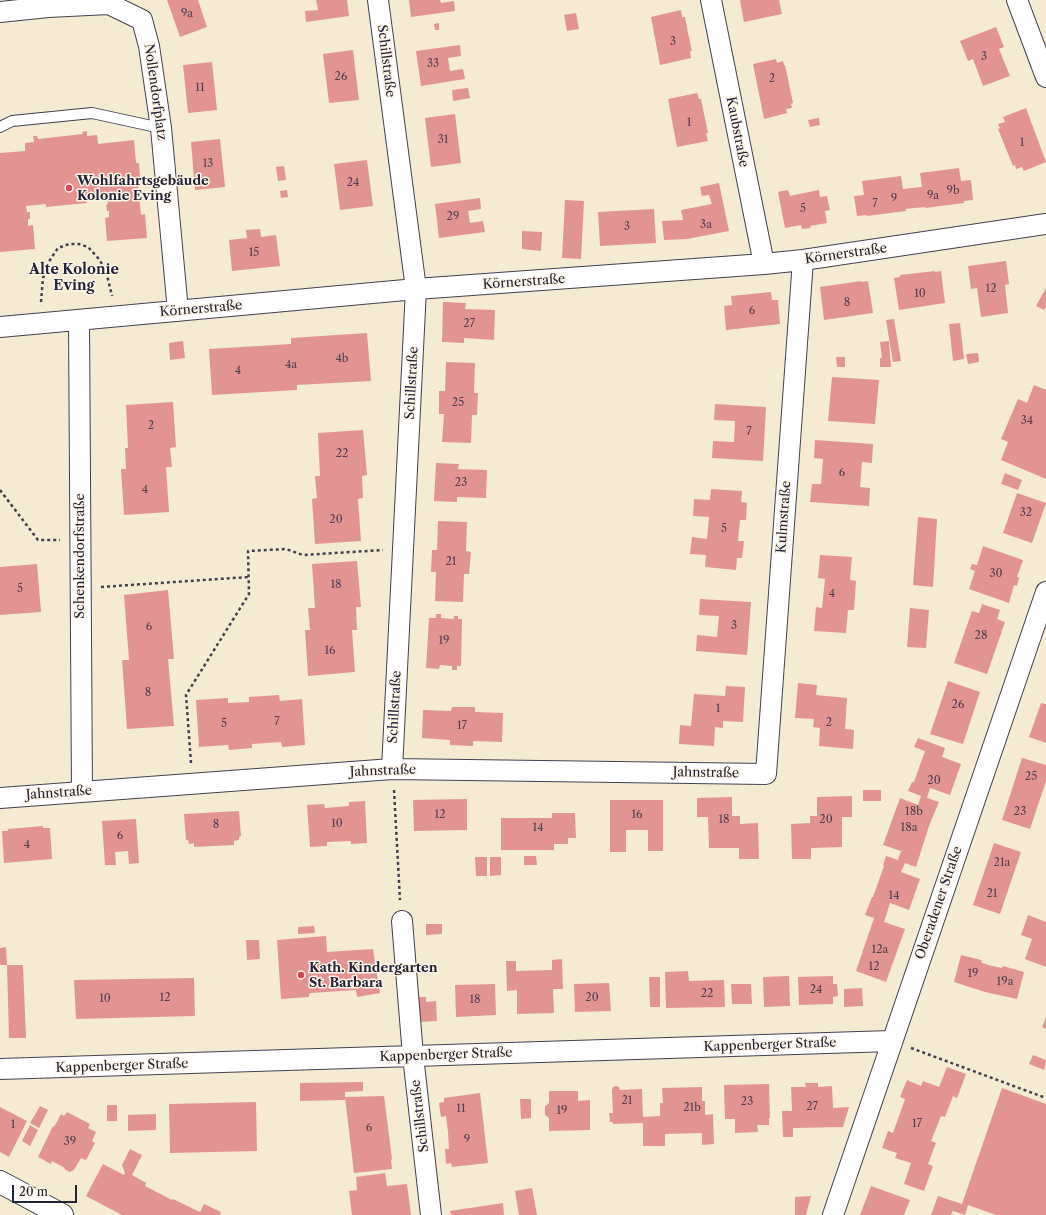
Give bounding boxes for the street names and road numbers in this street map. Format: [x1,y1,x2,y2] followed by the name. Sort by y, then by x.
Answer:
[374,24,398,98] street label: Schillstraße
[140,43,170,141] street label: Nollendorfplatz
[723,95,751,169] street label: Kaubstraße
[804,241,888,267] street label: Körnerstraße
[482,271,566,293] street label: Körnerstraße
[159,298,243,320] street label: Körnerstraße
[402,346,422,420] street label: Schillstraße
[774,480,794,554] street label: Kulmstraße
[72,493,88,619] street label: Schenkendorfstraße
[385,670,405,744] street label: Schillstraße
[350,762,416,780] street label: Jahnstraße
[673,765,739,781] street label: Jahnstraße
[25,783,93,803] street label: Jahnstraße
[912,844,966,962] street label: Oberadener Straße
[703,1035,837,1055] street label: Kappenberger Straße
[379,1045,513,1065] street label: Kappenberger Straße
[55,1056,189,1076] street label: Kappenberger Straße
[408,1079,432,1153] street label: Schillstraße

